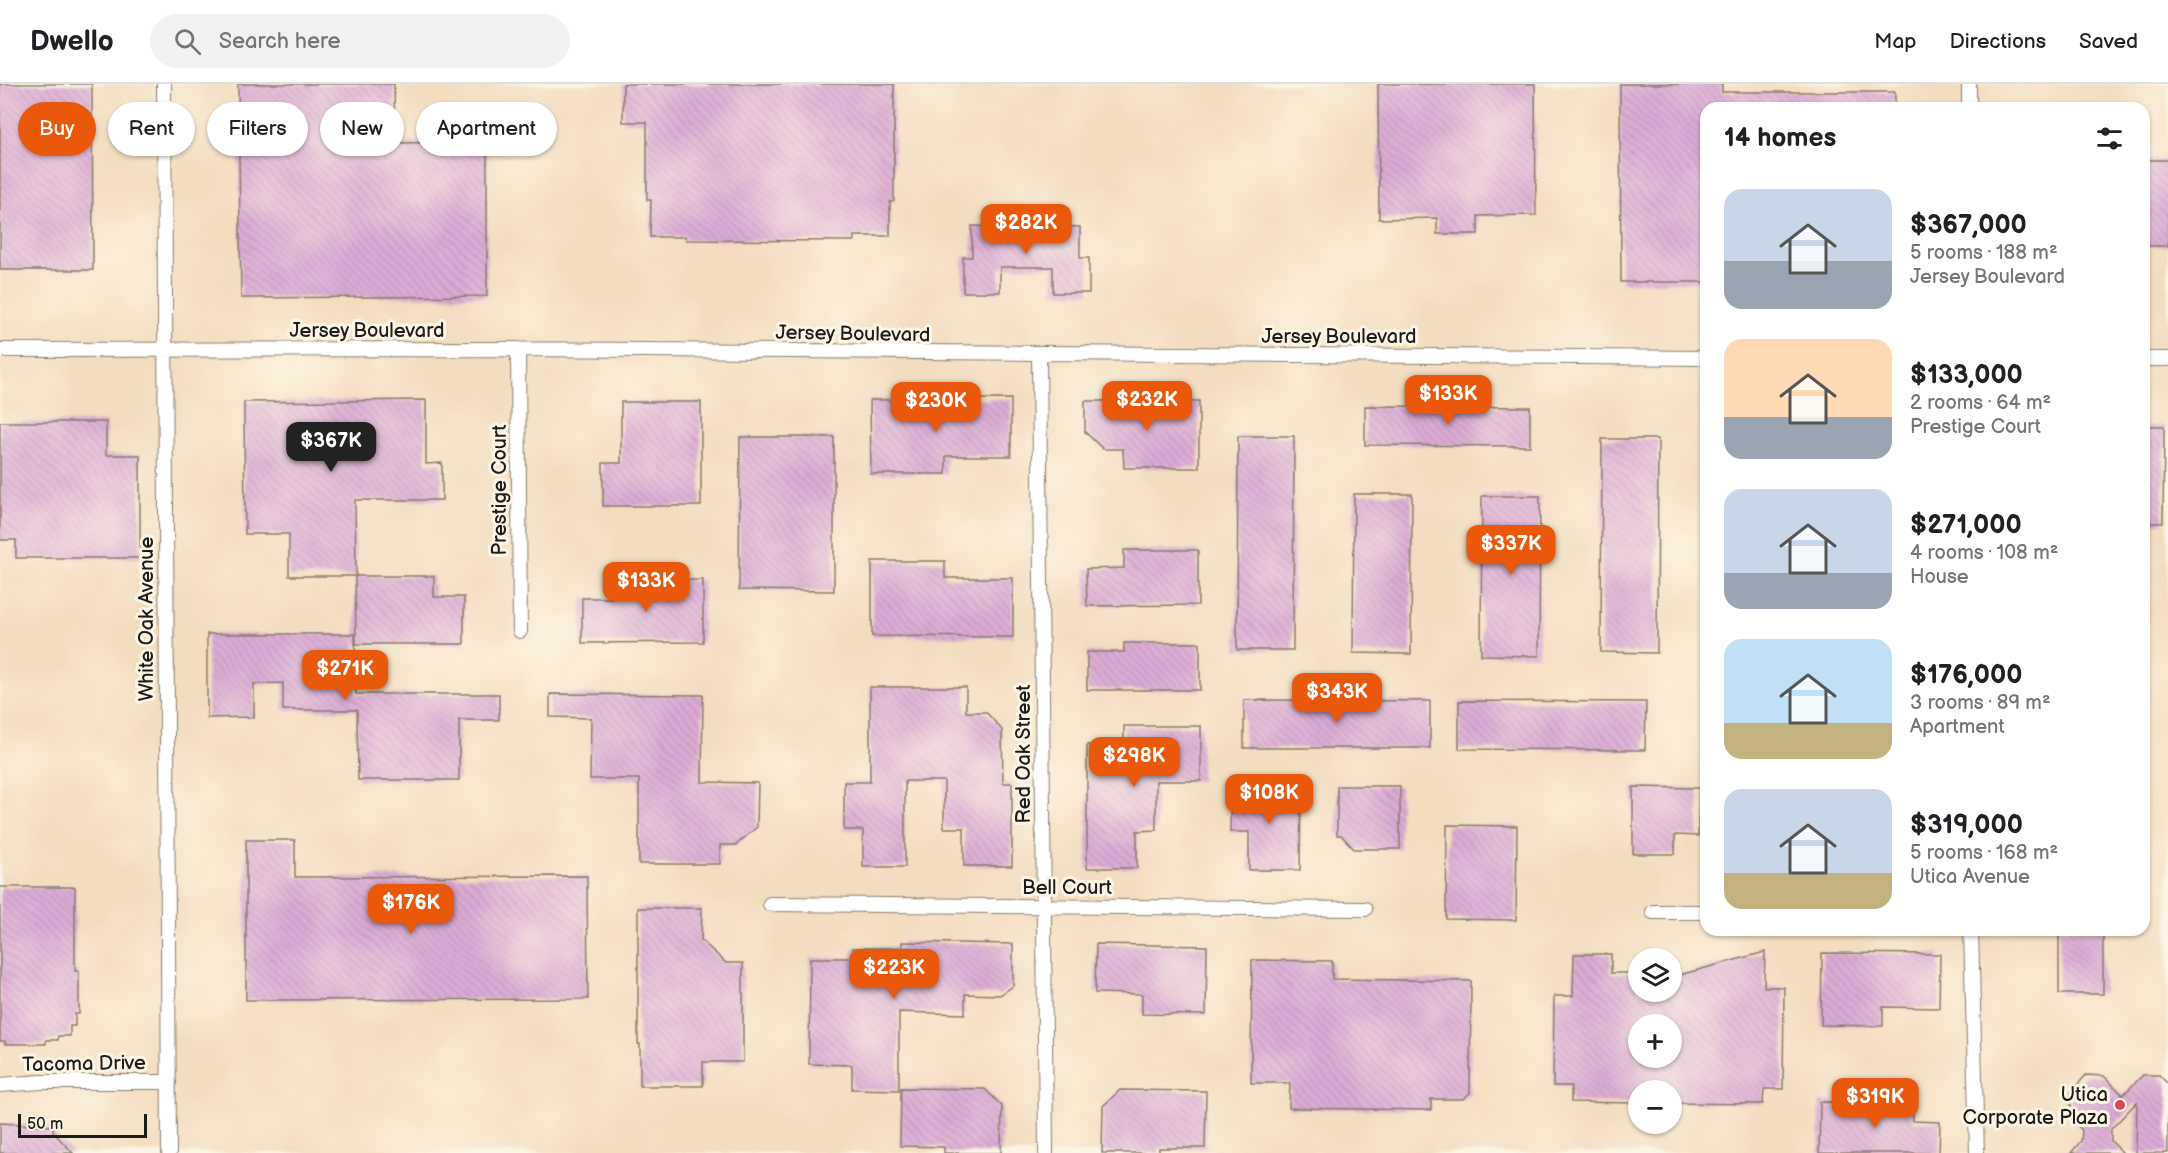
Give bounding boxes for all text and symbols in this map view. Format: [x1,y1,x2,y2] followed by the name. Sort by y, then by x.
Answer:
[150,14,570,68] search box
[30,25,114,58] text: Dwello
[171,25,204,58] icon: search
[219,28,341,55] text: Search here
[1874,29,1917,54] text: Map
[1950,29,2046,54] text: Directions
[2079,29,2138,54] text: Saved
[18,102,96,156] chip: Buy
[108,102,195,156] chip: Rent
[207,102,308,156] chip: Filters
[320,102,404,156] chip: New
[416,102,557,156] chip: Apartment
[2093,122,2126,155] icon: filters
[1724,123,1836,154] text: 14 homes
[984,204,1068,255] pin: $282K
[1910,210,2027,241] text: $367,000
[995,211,1057,235] text: $282K
[1772,213,1844,285] icon: home
[1910,241,2058,265] text: 5 rooms · 188 m²
[1910,265,2065,289] text: Jersey Boulevard
[290,319,444,343] street label: Jersey Boulevard
[775,321,931,347] street label: Jersey Boulevard
[1262,325,1416,349] street label: Jersey Boulevard
[1910,360,2023,391] text: $133,000
[1772,363,1844,435] icon: home
[1406,375,1490,426] pin: $133K
[1105,381,1189,432] pin: $232K
[894,382,978,433] pin: $230K
[1419,382,1477,406] text: $133K
[1116,388,1178,412] text: $232K
[905,389,967,413] text: $230K
[1910,391,2051,415] text: 2 rooms · 64 m²
[1910,415,2041,439] text: Prestige Court
[289,422,373,473] pin: $367K
[488,425,512,555] street label: Prestige Court
[300,429,362,453] text: $367K
[1910,510,2022,541] text: $271,000
[1772,513,1844,585] icon: home
[1469,525,1553,576] pin: $337K
[1480,532,1542,556] text: $337K
[135,537,159,701] street label: White Oak Avenue
[1910,541,2058,565] text: 4 rooms · 108 m²
[604,562,688,613] pin: $133K
[1910,565,1969,589] text: House
[617,569,675,593] text: $133K
[303,650,387,701] pin: $271K
[316,657,374,681] text: $271K
[1910,660,2022,691] text: $176,000
[1772,663,1844,735] icon: home
[1295,673,1379,724] pin: $343K
[1306,680,1368,704] text: $343K
[1012,685,1036,823] street label: Red Oak Street
[1910,691,2051,715] text: 3 rooms · 89 m²
[1910,715,2005,739] text: Apartment
[1092,737,1176,788] pin: $298K
[1103,744,1165,768] text: $298K
[1227,774,1311,825] pin: $108K
[1239,781,1299,805] text: $108K
[1910,810,2023,841] text: $319,000
[1772,813,1844,885] icon: home
[1910,841,2058,865] text: 5 rooms · 168 m²
[1910,865,2030,889] text: Utica Avenue
[1022,876,1112,900] street label: Bell Court
[369,884,453,935] pin: $176K
[382,891,440,915] text: $176K
[1628,948,1682,1134] map controls
[1628,948,1682,1002] button: layers
[852,949,936,1000] pin: $223K
[863,956,925,980] text: $223K
[1628,1014,1682,1068] button: +
[22,1051,146,1077] street label: Tacoma Drive
[1833,1078,1917,1129] pin: $319K
[1628,1080,1682,1134] button: −
[1962,1083,2108,1130] place label: Utica Corporate Plaza
[1846,1085,1904,1109] text: $319K
[2113,1098,2127,1112] marker: Utica Corporate Plaza
[18,1111,147,1138] scale bar
[27,1115,63,1134] text: 50 m

